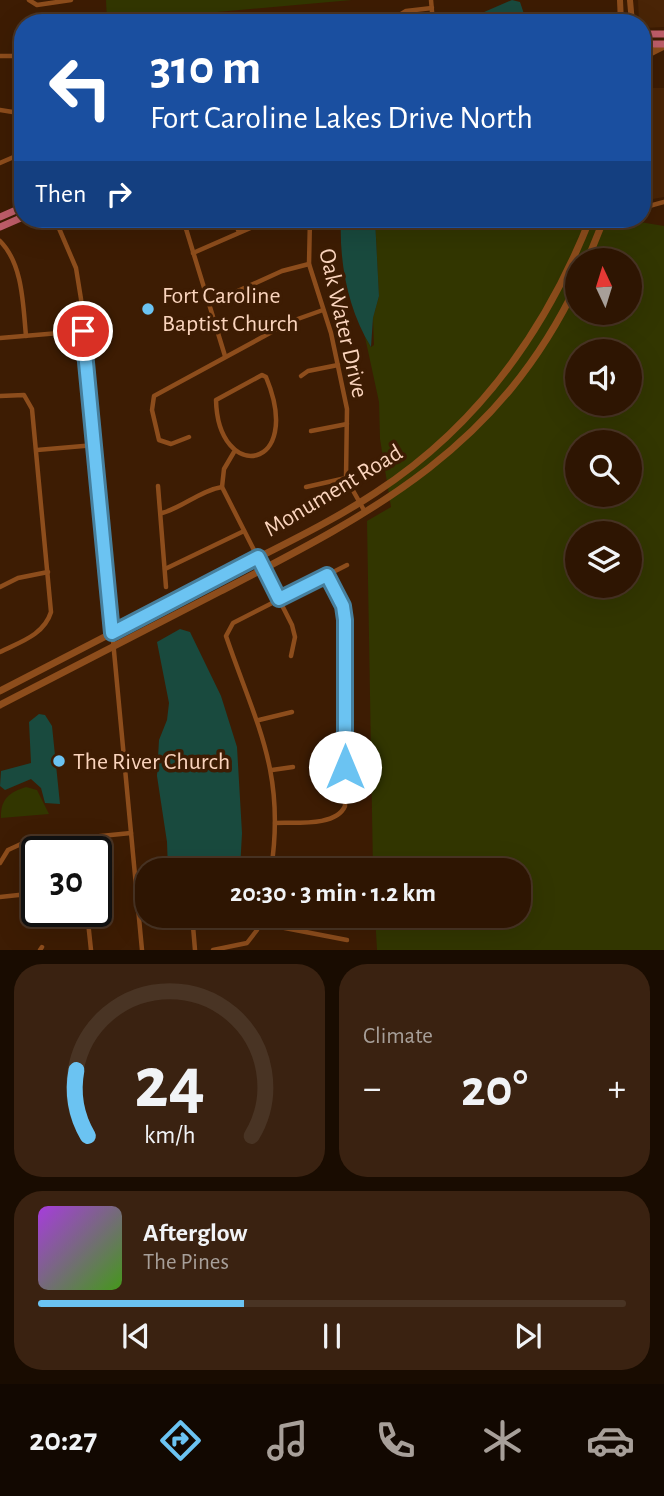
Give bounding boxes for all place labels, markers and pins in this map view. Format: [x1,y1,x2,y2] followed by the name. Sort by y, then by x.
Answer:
[162,284,299,336] place label: Fort Caroline Baptist Church
[53,301,113,361] pin
[140,301,156,317] marker: Fort Caroline Baptist Church
[73,750,230,774] place label: The River Church
[51,753,67,769] marker: The River Church

